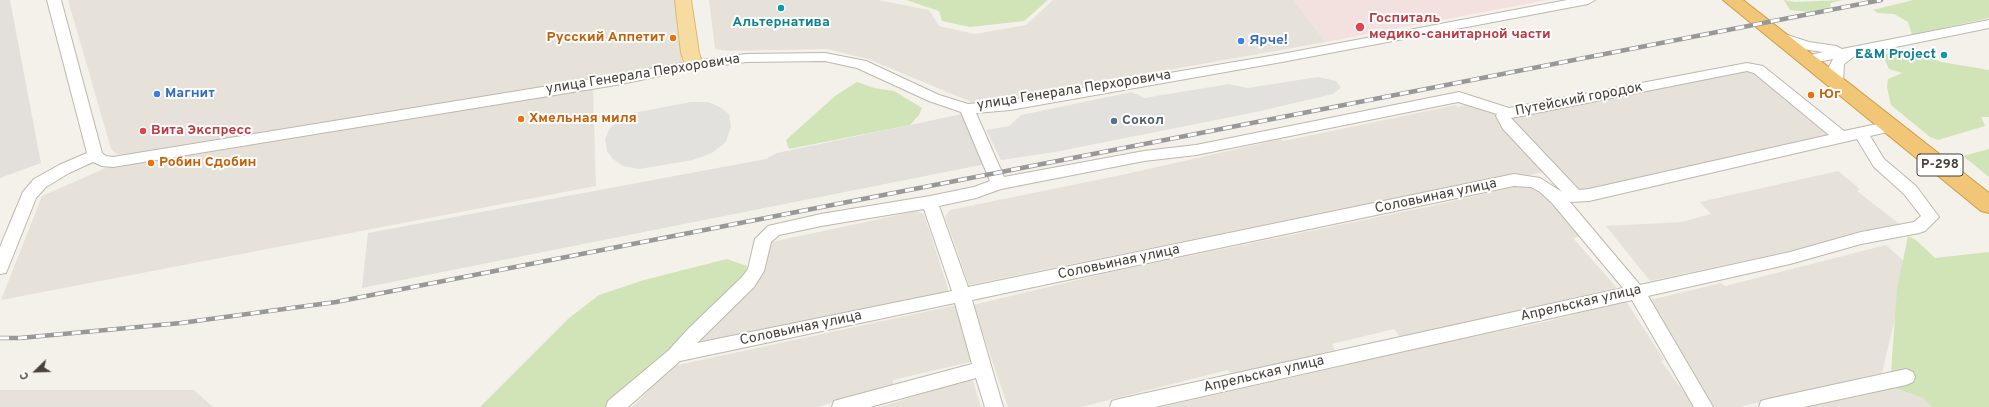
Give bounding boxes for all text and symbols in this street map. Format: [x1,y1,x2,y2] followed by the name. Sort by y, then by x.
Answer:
[776,3,786,13] marker: Альтернатива
[1369,11,1551,44] place label: Госпиталь медико-санитарной части
[732,15,830,31] place label: Альтернатива
[1354,21,1366,33] marker: Госпиталь медико-санитарной части
[547,30,665,46] place label: Русский Аппетит
[668,33,678,43] marker: Русский Аппетит
[1249,33,1288,49] place label: Ярче!
[1236,36,1246,46] marker: Ярче!
[1855,47,1936,63] place label: E&M Project
[1939,50,1949,60] marker: E&M Project
[545,51,741,99] street label: улица Генерала Перхоровича
[976,67,1172,115] street label: улица Генерала Перхоровича
[1514,79,1644,121] street label: Путейский городок
[165,86,215,102] place label: Магнит
[1819,87,1840,103] place label: Юг
[152,89,162,99] marker: Магнит
[1806,90,1816,100] marker: Юг
[529,111,637,127] place label: Хмельная миля
[1122,113,1164,129] place label: Сокол
[516,114,526,124] marker: Хмельная миля
[1109,116,1119,126] marker: Сокол
[151,123,252,139] place label: Вита Экспресс
[138,126,148,136] marker: Вита Экспресс
[1917,154,1963,176] road number: Р-298
[159,155,257,171] place label: Робин Сдобин
[146,158,156,168] marker: Робин Сдобин
[1374,176,1498,218] street label: Соловьиная улица
[1057,242,1181,284] street label: Соловьиная улица
[1519,282,1643,326] street label: Апрельская улица
[739,308,863,350] street label: Соловьиная улица
[16,351,56,391] north arrow
[1202,353,1326,397] street label: Апрельская улица
[17,370,33,382] text: С

